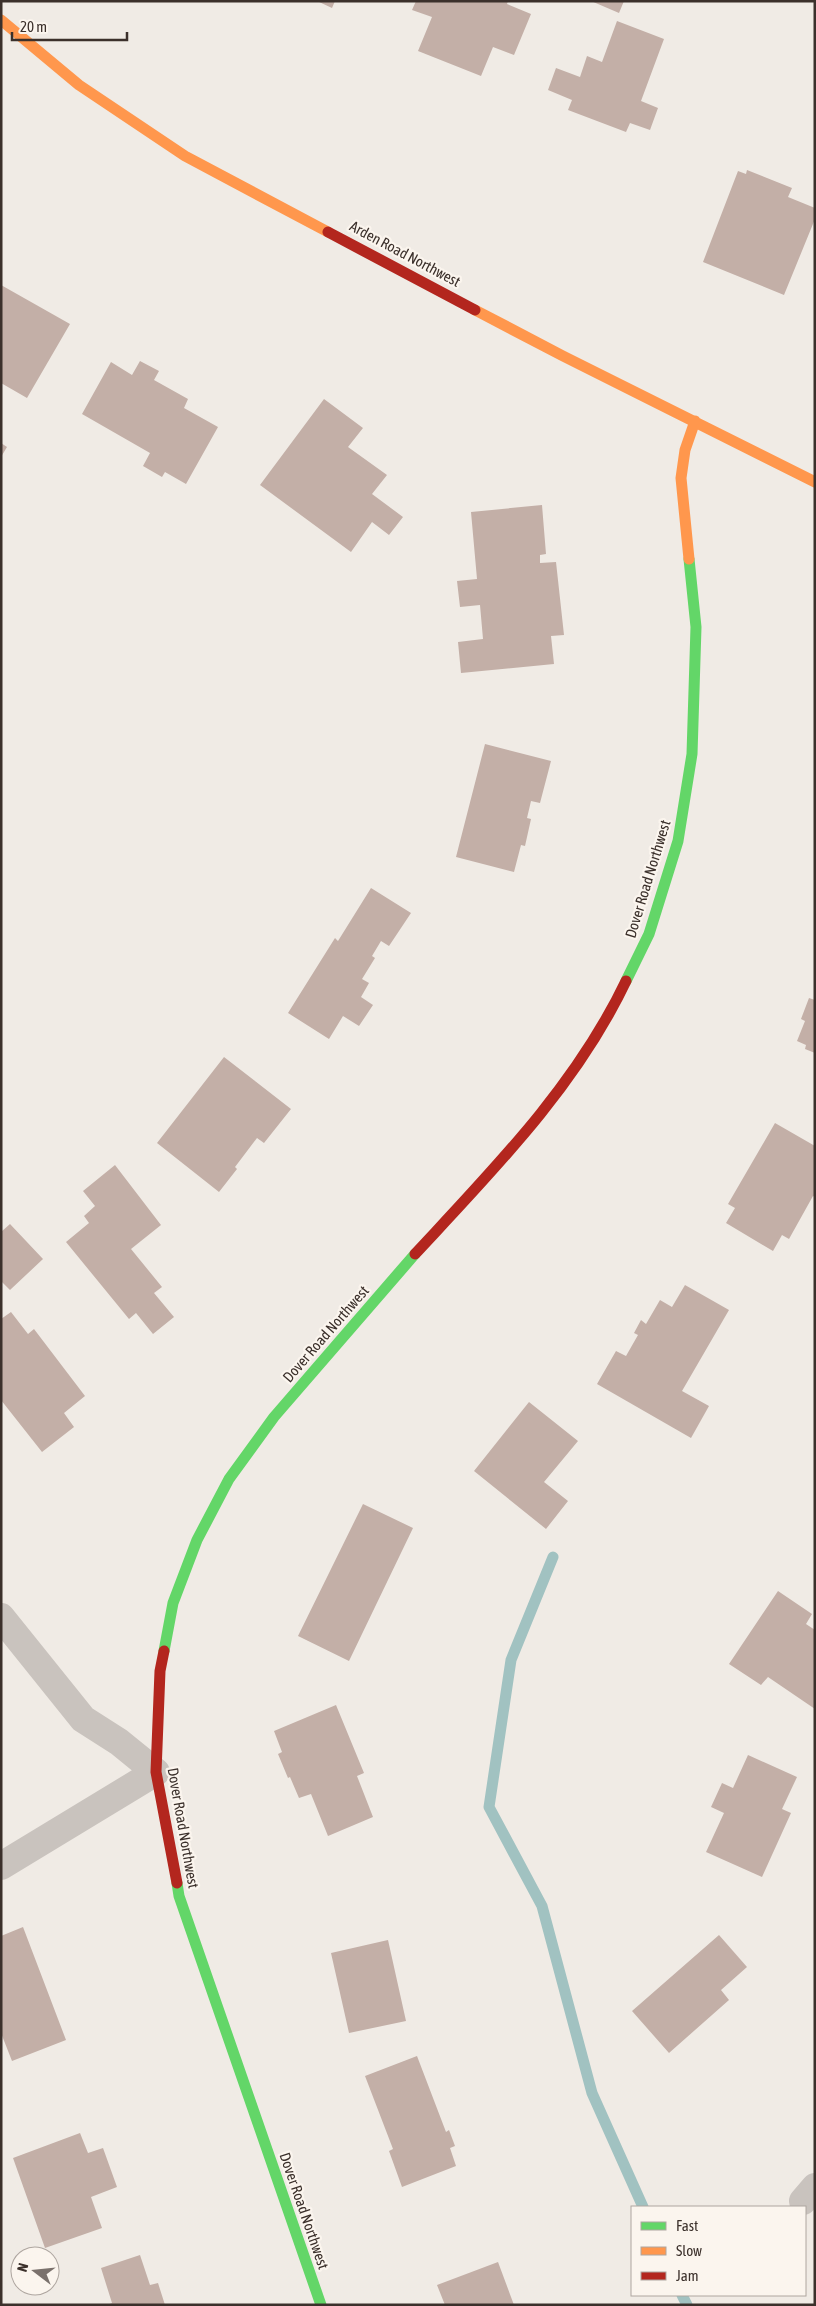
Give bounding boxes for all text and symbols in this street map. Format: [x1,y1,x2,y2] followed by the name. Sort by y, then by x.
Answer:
[12,10,128,42] scale bar
[20,18,47,35] text: 20 m
[347,217,463,290] street label: Arden Road Northwest
[622,818,674,940] street label: Dover Road Northwest
[279,1282,372,1385] street label: Dover Road Northwest
[165,1766,202,1890] street label: Dover Road Northwest
[277,2150,332,2271] street label: Dover Road Northwest
[631,2206,806,2296] legend
[676,2217,698,2234] text: Fast
[676,2242,702,2259] text: Slow
[10,2246,60,2296] north arrow
[14,2261,31,2274] text: N
[676,2267,699,2284] text: Jam

